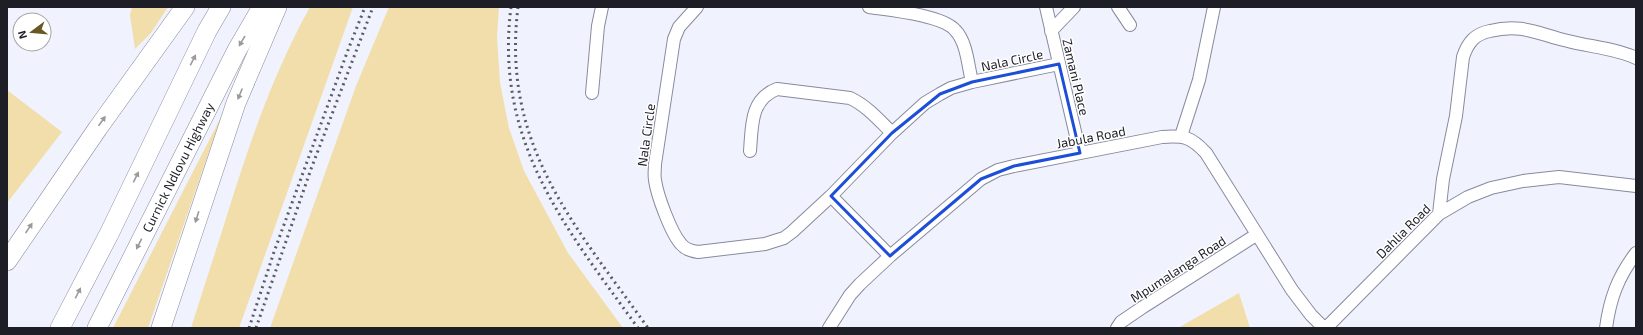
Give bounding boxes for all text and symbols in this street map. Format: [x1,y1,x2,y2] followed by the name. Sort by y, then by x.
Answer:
[12,12,52,52] north arrow
[15,29,29,41] text: N
[239,35,246,47] one-way arrow
[1059,37,1093,117] street label: Zamani Place
[979,46,1045,74] street label: Nala Circle
[189,54,196,66] one-way arrow
[236,89,242,101] one-way arrow
[139,100,217,235] street label: Curnick Ndlovu Highway
[634,103,658,167] street label: Nala Circle
[98,116,106,126] one-way arrow
[1055,122,1127,152] street label: Jabula Road
[133,171,139,183] one-way arrow
[1372,200,1434,262] street label: Dahlia Road
[194,211,200,223] one-way arrow
[25,223,33,234] one-way arrow
[1127,232,1229,306] street label: Mpumalanga Road
[136,239,142,250] one-way arrow
[75,288,81,299] one-way arrow

